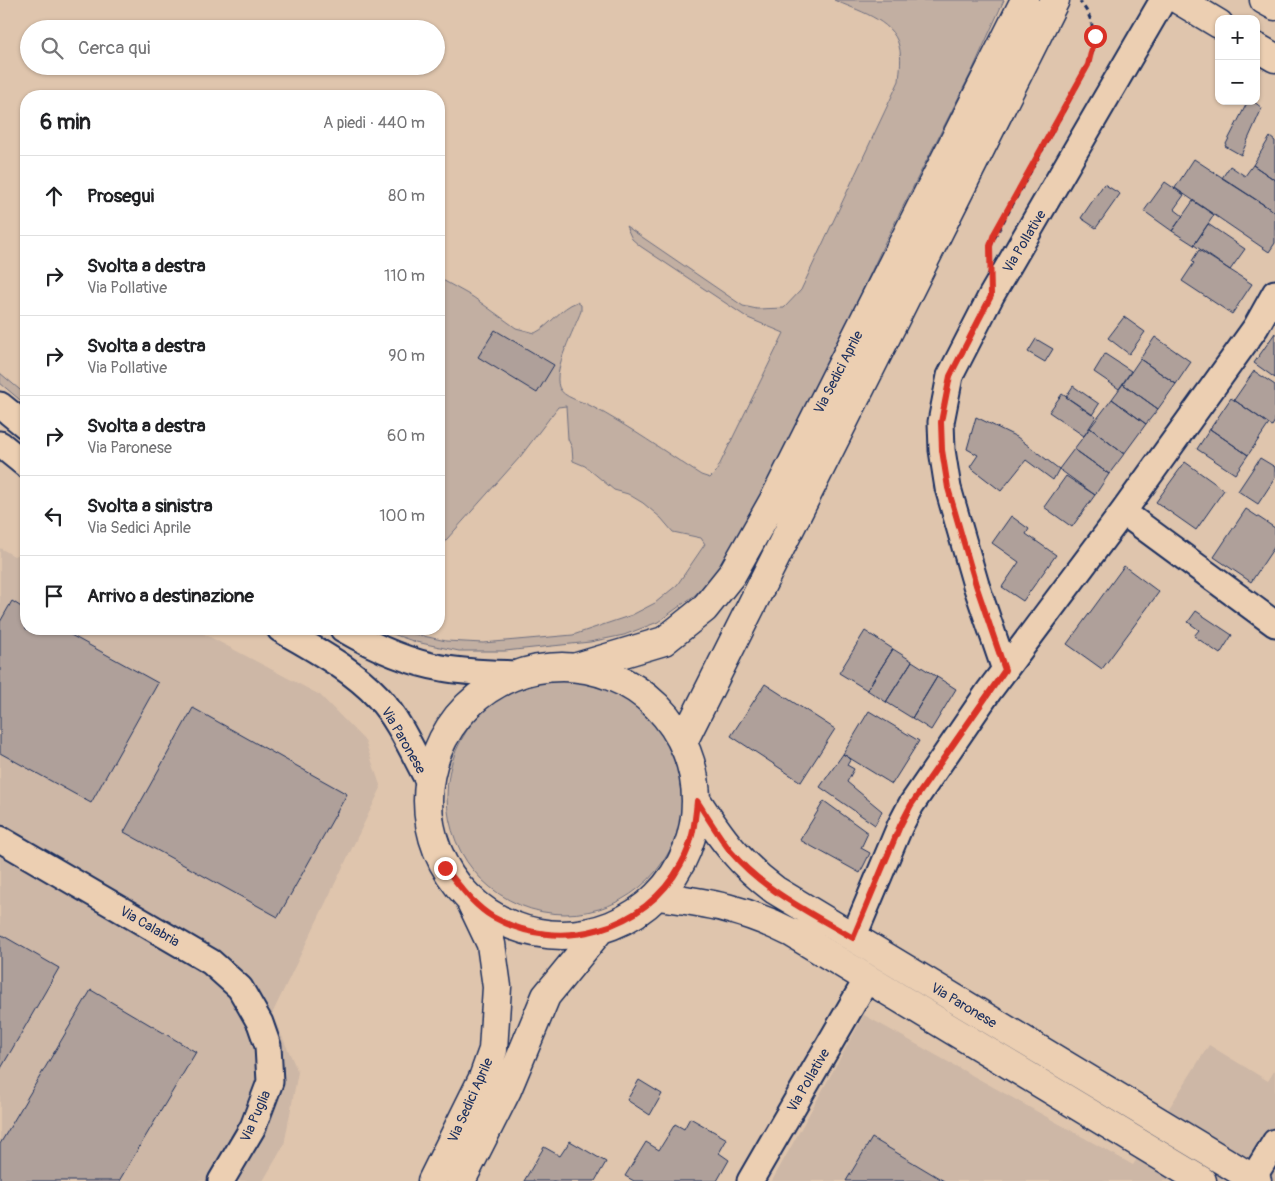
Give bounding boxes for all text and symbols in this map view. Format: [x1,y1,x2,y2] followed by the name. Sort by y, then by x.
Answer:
[1215,15,1260,105] map controls
[1215,15,1260,60] button: +
[20,20,445,75] search box
[1084,25,1107,48] route start
[38,34,66,62] icon: search
[78,36,150,60] text: Cerca qui
[1215,60,1260,105] button: −
[40,109,91,136] text: 6 min
[323,113,425,133] text: A piedi · 440 m
[40,182,68,210] icon: ahead
[87,184,154,208] text: Prosegui
[388,186,425,206] text: 80 m
[999,207,1050,276] street label: Via Pollative
[87,254,206,278] text: Svolta a destra
[40,262,68,290] icon: right
[384,266,425,286] text: 110 m
[87,278,167,298] text: Via Pollative
[810,328,867,417] street label: Via Sedici Aprile
[87,334,206,358] text: Svolta a destra
[40,342,68,370] icon: right
[388,346,425,366] text: 90 m
[87,358,167,378] text: Via Pollative
[87,414,206,438] text: Svolta a destra
[40,422,68,450] icon: right
[387,426,425,446] text: 60 m
[87,438,172,458] text: Via Paronese
[87,494,213,518] text: Svolta a sinistra
[40,502,68,530] icon: left
[379,506,425,526] text: 100 m
[87,518,191,538] text: Via Sedici Aprile
[40,582,68,610] icon: arrive
[87,584,254,608] text: Arrivo a destinazione
[378,704,430,777] street label: Via Paronese
[434,857,457,880] route end
[117,902,183,950] street label: Via Calabria
[928,979,1000,1032] street label: Via Paronese
[784,1046,833,1115] street label: Via Pollative
[444,1055,497,1145] street label: Via Sedici Aprile
[237,1088,274,1145] street label: Via Puglia

